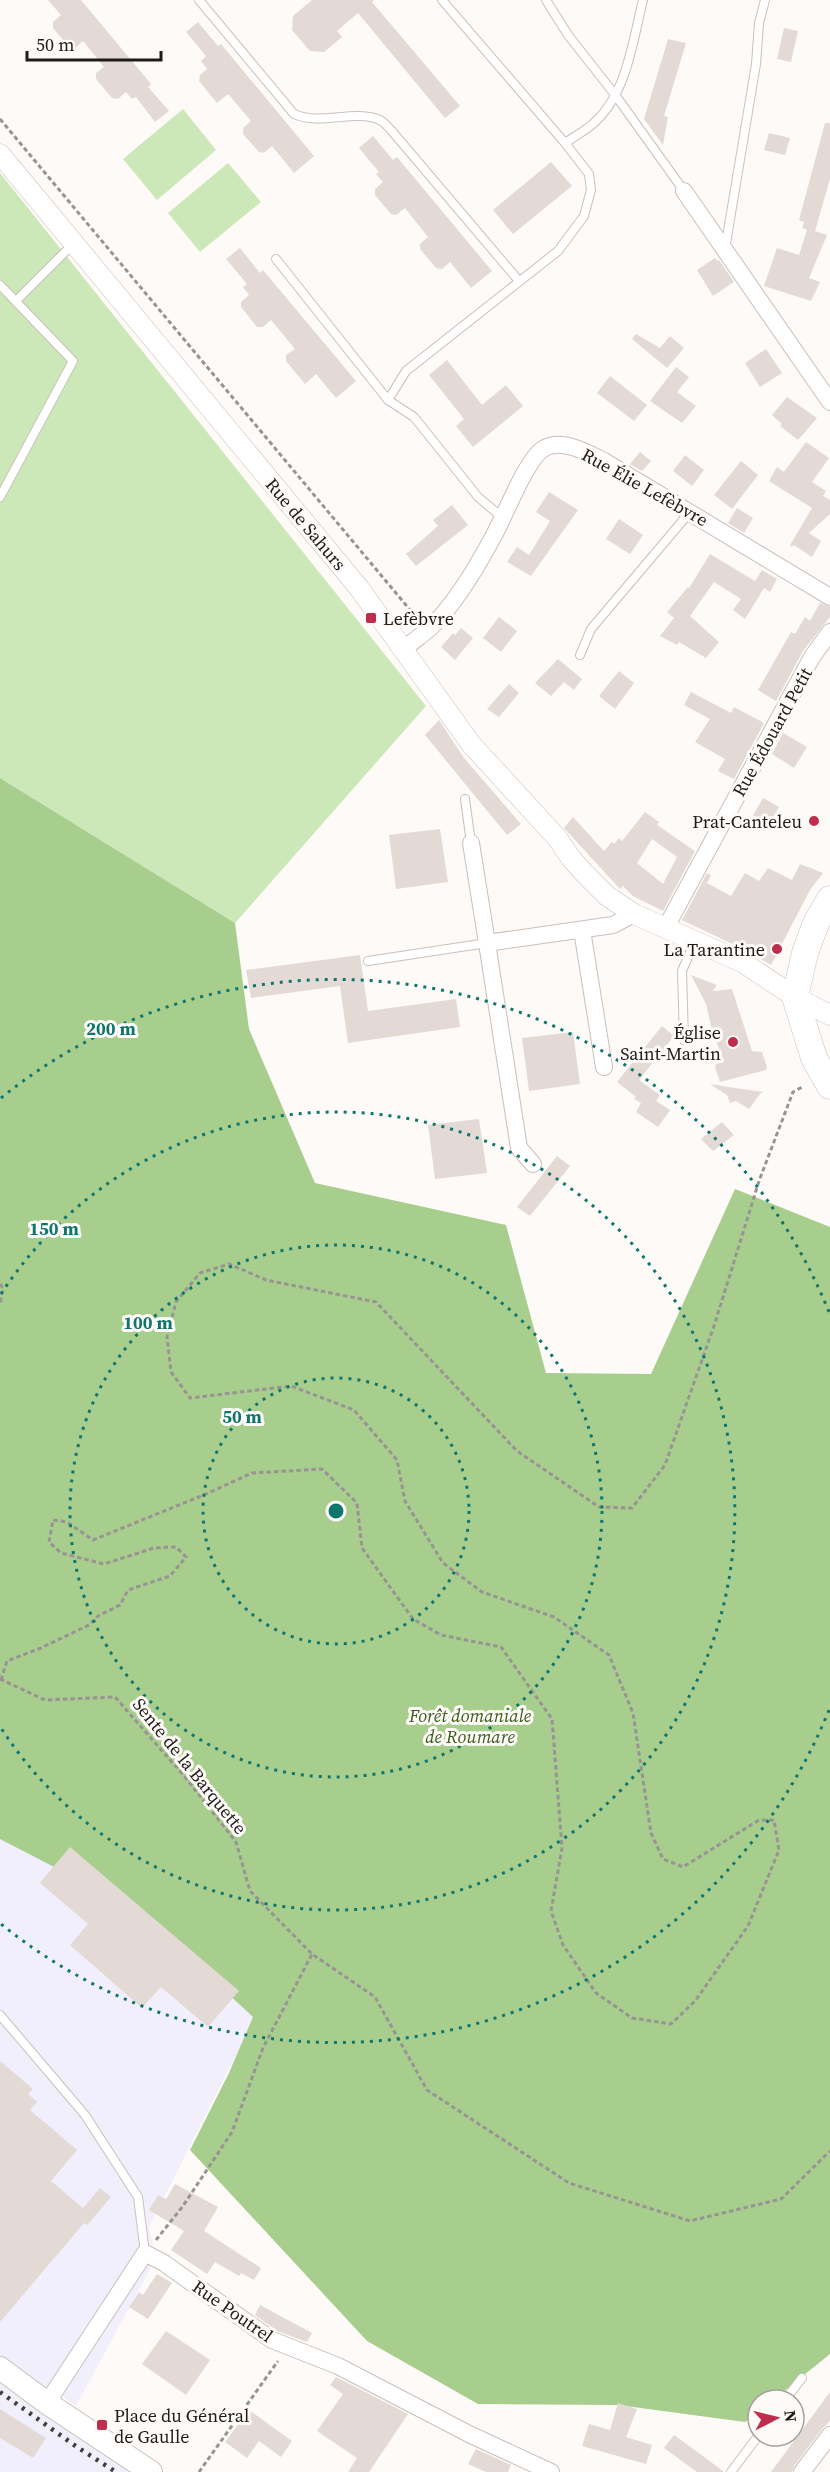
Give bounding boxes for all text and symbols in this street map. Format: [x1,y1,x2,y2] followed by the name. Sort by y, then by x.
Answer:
[27,24,160,62] scale bar
[36,32,74,57] text: 50 m
[577,442,713,532] street label: Rue Élie Lefèbvre
[260,472,352,576] street label: Rue de Sahurs
[383,606,454,631] place label: Lefèbvre
[364,611,378,625] marker: Lefèbvre
[726,663,818,801] street label: Rue Édouard Petit
[692,809,802,834] place label: Prat-Canteleu
[807,814,821,828] marker: Prat-Canteleu
[663,937,765,962] place label: La Tarantine
[770,942,784,956] marker: La Tarantine
[86,1016,136,1041] text: 200 m
[620,1020,721,1066] place label: Église Saint-Martin
[726,1035,740,1049] marker: Église Saint-Martin
[29,1216,79,1241] text: 150 m
[123,1310,173,1335] text: 100 m
[222,1404,262,1429] text: 50 m
[326,1501,346,1521] centre of rings
[127,1692,253,1840] street label: Sente de la Barquette
[408,1703,532,1749] park label: Forêt domaniale de Roumare
[188,2274,278,2348] street label: Rue Poutrel
[746,2388,806,2448] north arrow
[114,2403,249,2449] place label: Place du Général de Gaulle
[779,2409,803,2424] text: N
[95,2418,109,2432] marker: Place du Général de Gaulle

